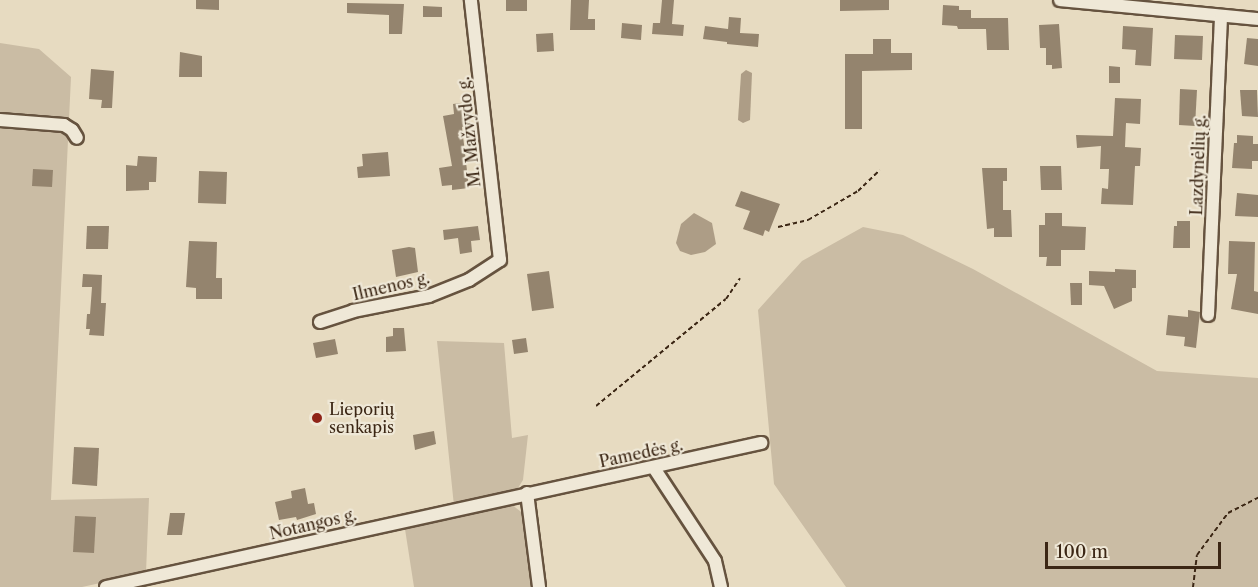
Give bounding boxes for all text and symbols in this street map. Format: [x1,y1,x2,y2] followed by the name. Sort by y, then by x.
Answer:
[454,76,484,188] street label: M. Mažvydo g.
[1187,114,1209,216] street label: Lazdynėlių g.
[351,268,431,304] street label: Ilmenos g.
[329,399,394,437] place label: Lieporių senkapis
[310,411,324,425] marker: Lieporių senkapis
[597,435,685,471] street label: Pamedės g.
[268,505,358,543] street label: Notangos g.
[1048,530,1224,568] scale bar
[1056,541,1108,563] text: 100 m

